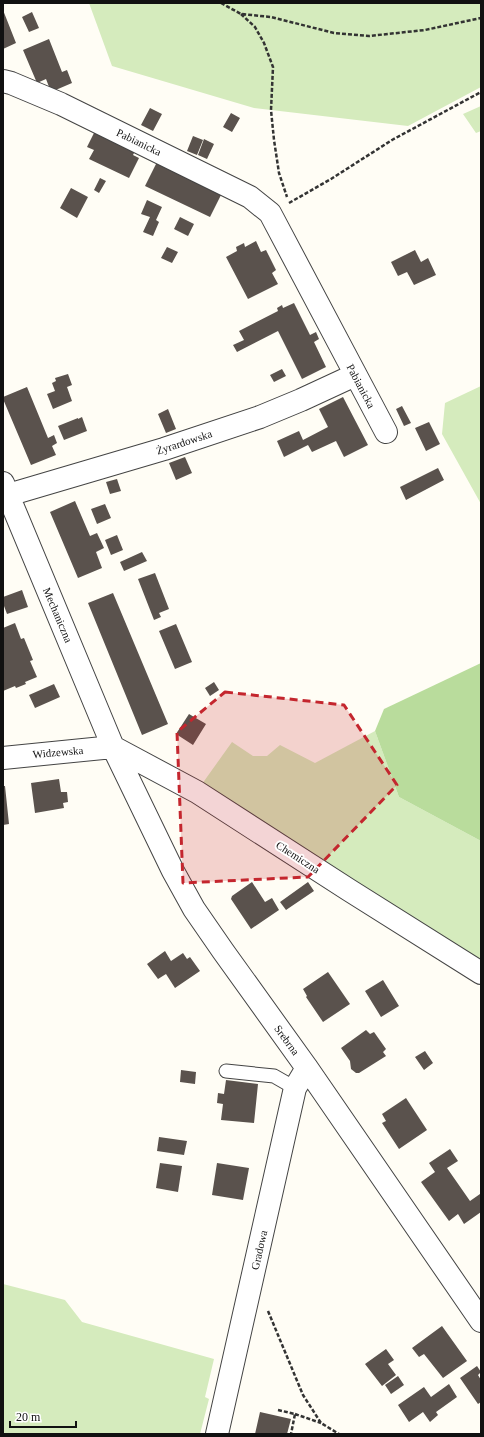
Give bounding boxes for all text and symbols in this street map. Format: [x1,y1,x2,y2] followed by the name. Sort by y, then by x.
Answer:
[115,126,163,158] street label: Pabianicka
[344,362,378,410] street label: Pabianicka
[155,427,214,457] street label: Żyrardowska
[41,586,75,644] street label: Mechaniczna
[32,744,84,760] street label: Widzewska
[274,838,322,876] street label: Chemiczna
[272,1023,302,1057] street label: Srebrna
[249,1229,269,1271] street label: Gradowa
[10,1403,76,1429] scale bar
[16,1410,41,1424] text: 20 m

